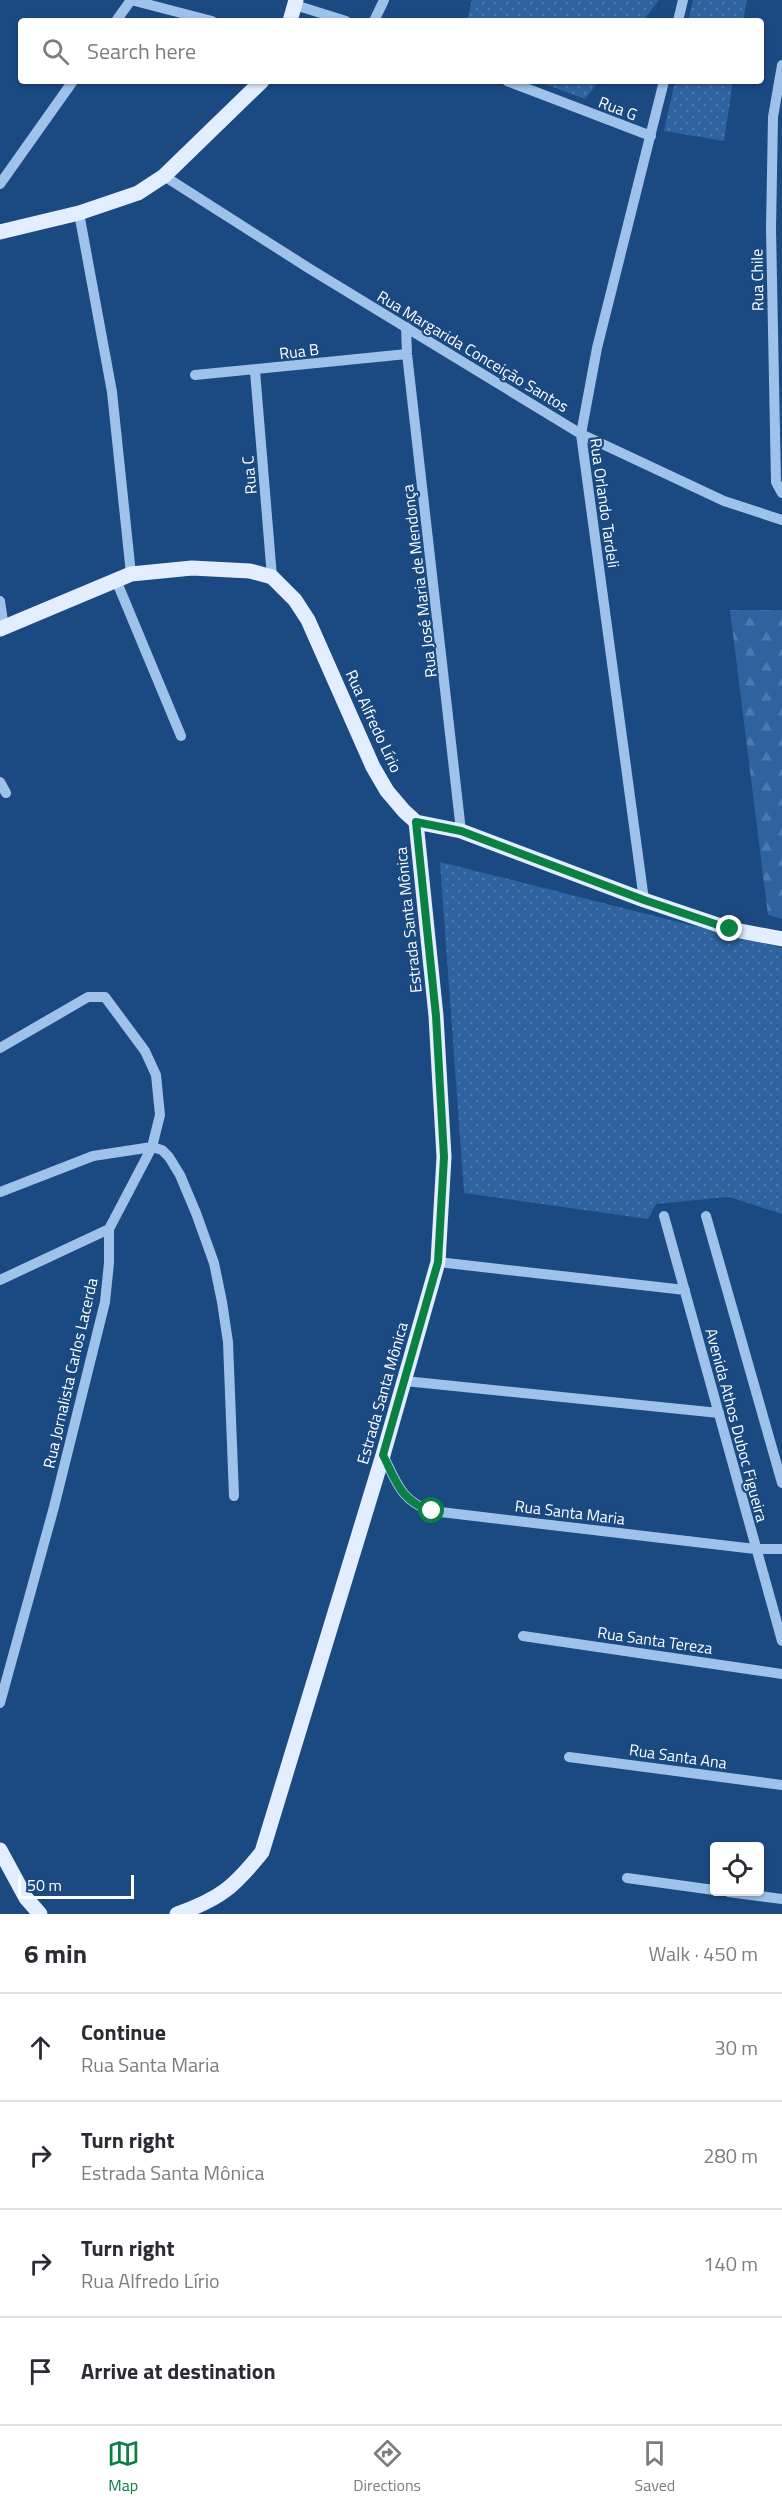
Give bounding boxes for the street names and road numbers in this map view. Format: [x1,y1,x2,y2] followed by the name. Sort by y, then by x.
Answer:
[595,90,641,126] street label: Rua G
[744,249,770,311] street label: Rua Chile
[373,284,573,418] street label: Rua Margarida Conceição Santos
[278,337,320,365] street label: Rua B
[584,437,626,569] street label: Rua Orlando Tardeli
[235,454,263,495] street label: Rua C
[395,483,443,679] street label: Rua José Maria de Mendonça
[340,666,408,776] street label: Rua Alfredo Lírio
[388,846,428,994] street label: Estrada Santa Mônica
[36,1276,104,1470] street label: Rua Jornalista Carlos Lacerda
[350,1319,414,1467] street label: Estrada Santa Mônica
[700,1325,774,1525] street label: Avenida Athos Duboc Figueira
[514,1493,626,1531] street label: Rua Santa Maria
[596,1620,714,1660] street label: Rua Santa Tereza
[628,1737,728,1775] street label: Rua Santa Ana

